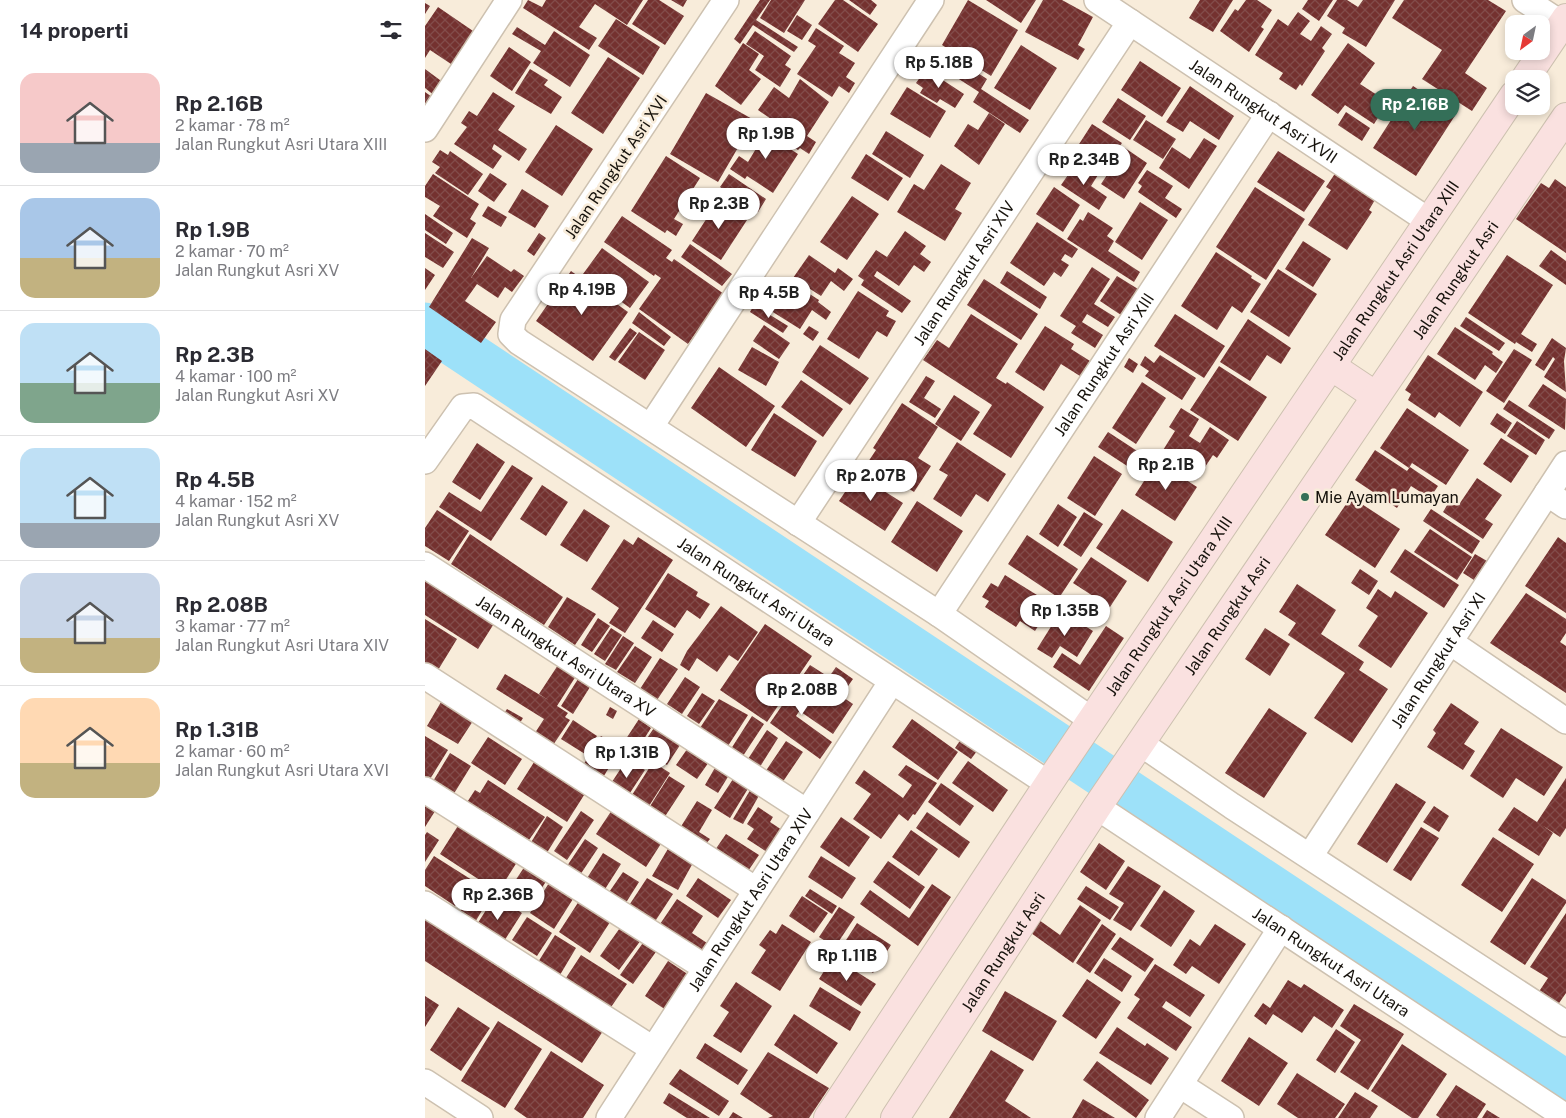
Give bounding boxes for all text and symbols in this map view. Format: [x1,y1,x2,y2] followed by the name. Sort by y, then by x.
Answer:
[1505,15,1550,60] north arrow
[1505,15,1550,115] map controls
[377,16,405,44] icon: filters
[20,18,129,43] text: 14 properti
[887,46,991,89] pin: Rp 5.18B
[905,53,973,72] text: Rp 5.18B
[1186,55,1341,167] street label: Jalan Rungkut Asri XVII
[1505,70,1550,115] button: layers
[1363,88,1467,131] pin: Rp 2.16B
[175,91,263,116] text: Rp 2.16B
[561,92,671,242] street label: Jalan Rungkut Asri XVI
[60,93,120,153] icon: home
[1381,95,1449,114] text: Rp 2.16B
[175,116,290,135] text: 2 kamar · 78 m²
[720,118,812,160] pin: Rp 1.9B
[737,124,795,143] text: Rp 1.9B
[175,135,387,154] text: Jalan Rungkut Asri Utara XIII
[1032,144,1136,186] pin: Rp 2.34B
[1049,150,1119,169] text: Rp 2.34B
[1329,177,1463,363] street label: Jalan Rungkut Asri Utara XIII
[673,188,765,230] pin: Rp 2.3B
[689,194,749,213] text: Rp 2.3B
[909,197,1018,349] street label: Jalan Rungkut Asri XIV
[175,217,250,242] text: Rp 1.9B
[1408,217,1502,343] street label: Jalan Rungkut Asri
[60,218,120,278] icon: home
[175,242,289,261] text: 2 kamar · 70 m²
[175,261,339,280] text: Jalan Rungkut Asri XV
[530,274,634,316] pin: Rp 4.19B
[723,276,815,319] pin: Rp 4.5B
[548,280,616,299] text: Rp 4.19B
[739,283,799,302] text: Rp 4.5B
[1050,289,1158,440] street label: Jalan Rungkut Asri XIII
[175,342,254,367] text: Rp 2.3B
[60,343,120,403] icon: home
[175,367,296,386] text: 4 kamar · 100 m²
[175,386,339,405] text: Jalan Rungkut Asri XV
[1120,448,1212,491] pin: Rp 2.1B
[1138,455,1194,474] text: Rp 2.1B
[819,460,923,502] pin: Rp 2.07B
[836,466,906,485] text: Rp 2.07B
[175,467,255,492] text: Rp 4.5B
[60,468,120,528] icon: home
[1315,488,1459,507] place label: Mie Ayam Lumayan
[1299,491,1311,503] marker: Mie Ayam Lumayan
[175,492,297,511] text: 4 kamar · 152 m²
[175,511,339,530] text: Jalan Rungkut Asri XV
[1102,512,1236,698] street label: Jalan Rungkut Asri Utara XIII
[674,533,838,650] street label: Jalan Rungkut Asri Utara
[1180,552,1274,678] street label: Jalan Rungkut Asri
[1387,589,1489,732] street label: Jalan Rungkut Asri XI
[473,591,659,721] street label: Jalan Rungkut Asri Utara XV
[175,592,268,617] text: Rp 2.08B
[60,593,120,653] icon: home
[1013,594,1117,637] pin: Rp 1.35B
[1031,601,1099,620] text: Rp 1.35B
[175,617,290,636] text: 3 kamar · 77 m²
[175,636,389,655] text: Jalan Rungkut Asri Utara XIV
[750,674,854,716] pin: Rp 2.08B
[767,680,837,699] text: Rp 2.08B
[175,717,259,742] text: Rp 1.31B
[60,718,120,778] icon: home
[575,736,679,779] pin: Rp 1.31B
[175,742,290,761] text: 2 kamar · 60 m²
[595,743,659,762] text: Rp 1.31B
[175,761,389,780] text: Jalan Rungkut Asri Utara XVI
[684,804,817,995] street label: Jalan Rungkut Asri Utara XIV
[446,878,550,921] pin: Rp 2.36B
[463,885,533,904] text: Rp 2.36B
[957,889,1049,1015] street label: Jalan Rungkut Asri
[1249,903,1413,1021] street label: Jalan Rungkut Asri Utara
[795,940,899,982] pin: Rp 1.11B
[817,946,877,965] text: Rp 1.11B

